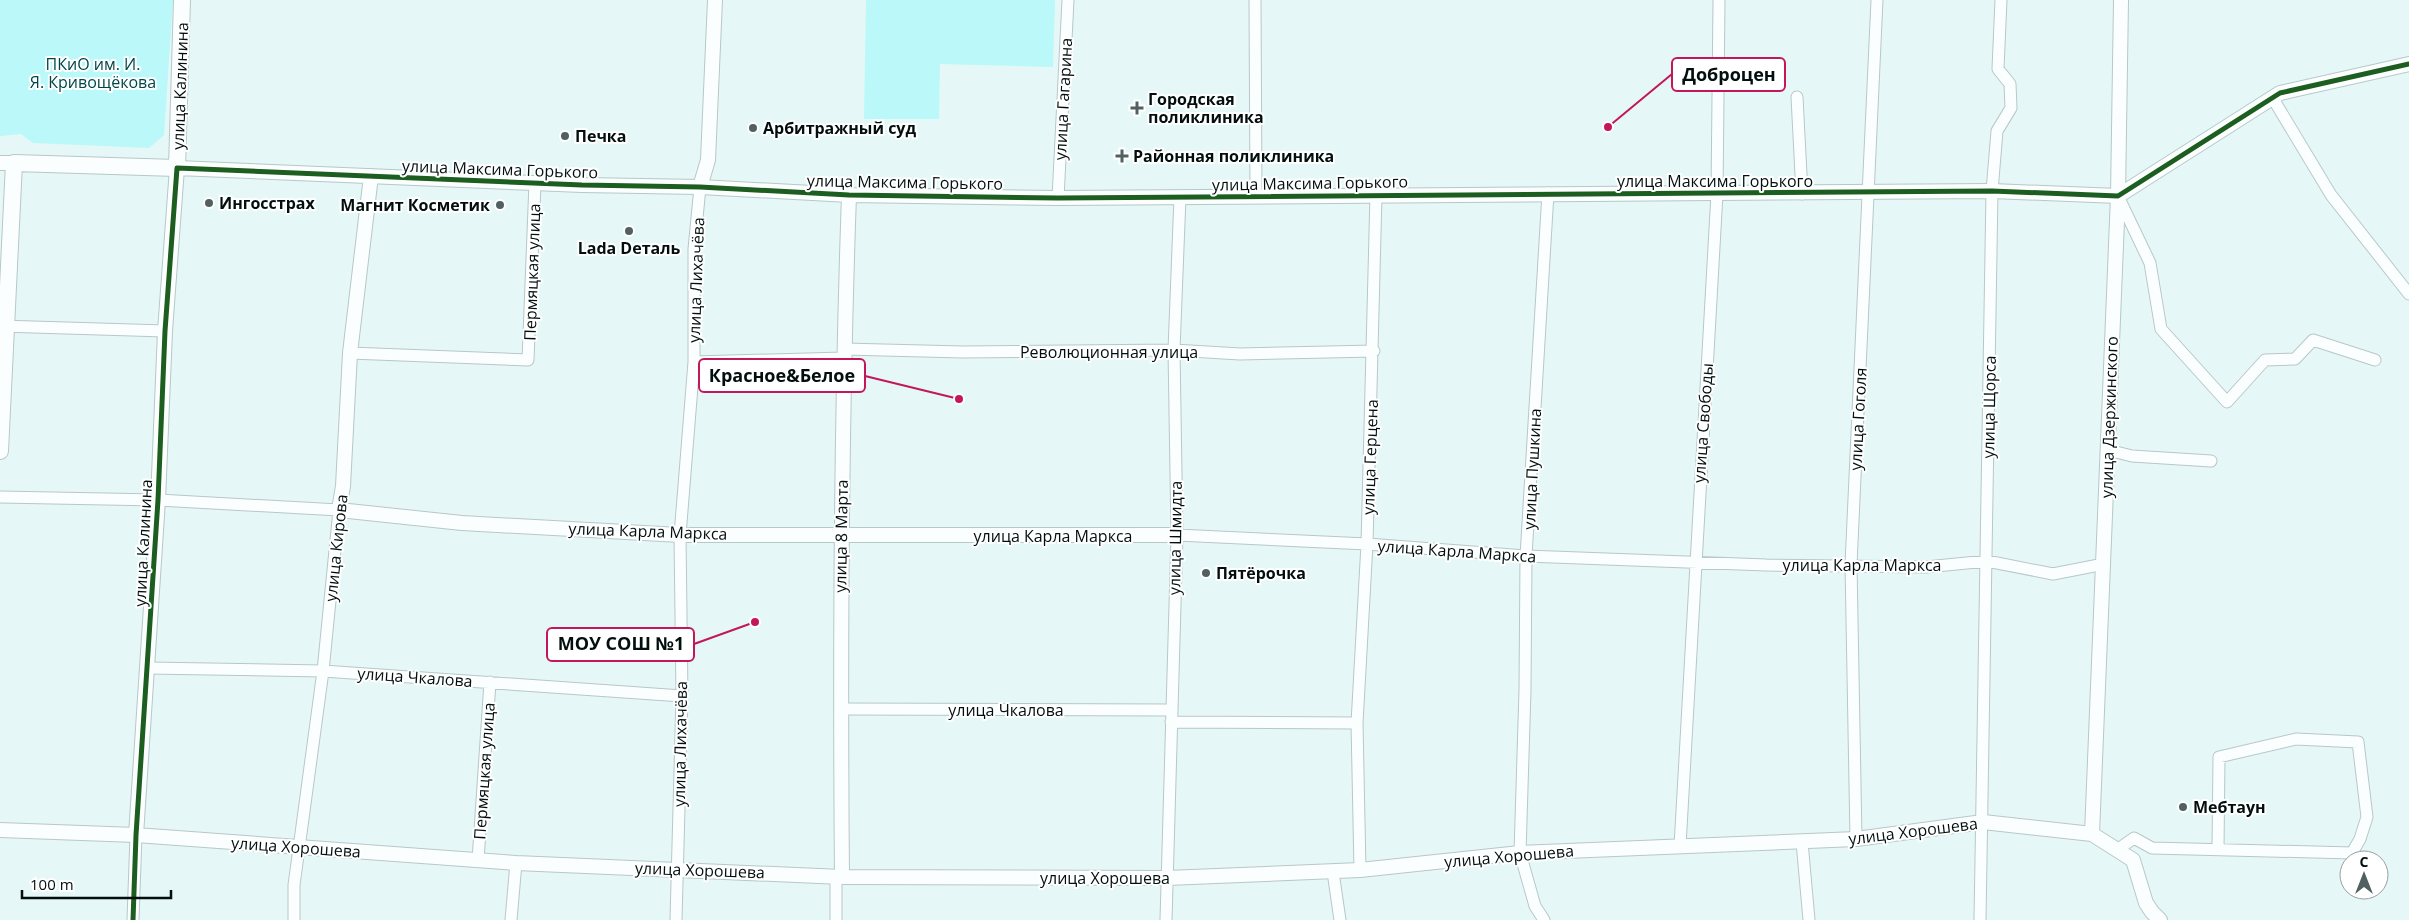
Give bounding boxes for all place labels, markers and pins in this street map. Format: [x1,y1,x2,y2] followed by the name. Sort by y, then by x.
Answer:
[1672,58,1785,91] callout: Доброцен
[1148,88,1264,128] place label: Городская поликлиника
[1130,101,1144,115] marker: Городская поликлиника
[763,117,916,139] place label: Арбитражный суд
[747,122,759,134] marker: Арбитражный суд
[575,125,626,147] place label: Печка
[559,130,571,142] marker: Печка
[1133,145,1334,167] place label: Районная поликлиника
[1115,149,1129,163] marker: Районная поликлиника
[219,192,315,214] place label: Ингосстрах
[340,194,490,216] place label: Магнит Косметик
[203,197,215,209] marker: Ингосстрах
[494,199,506,211] marker: Магнит Косметик
[623,225,635,237] marker: Lada Dеталь
[578,237,680,259] place label: Lada Dеталь
[699,359,865,392] callout: Красное&Белое
[1216,562,1306,584] place label: Пятёрочка
[1200,567,1212,579] marker: Пятёрочка
[547,628,694,661] callout: МОУ СОШ №1
[2193,796,2266,818] place label: Мебтаун
[2177,801,2189,813] marker: Мебтаун

